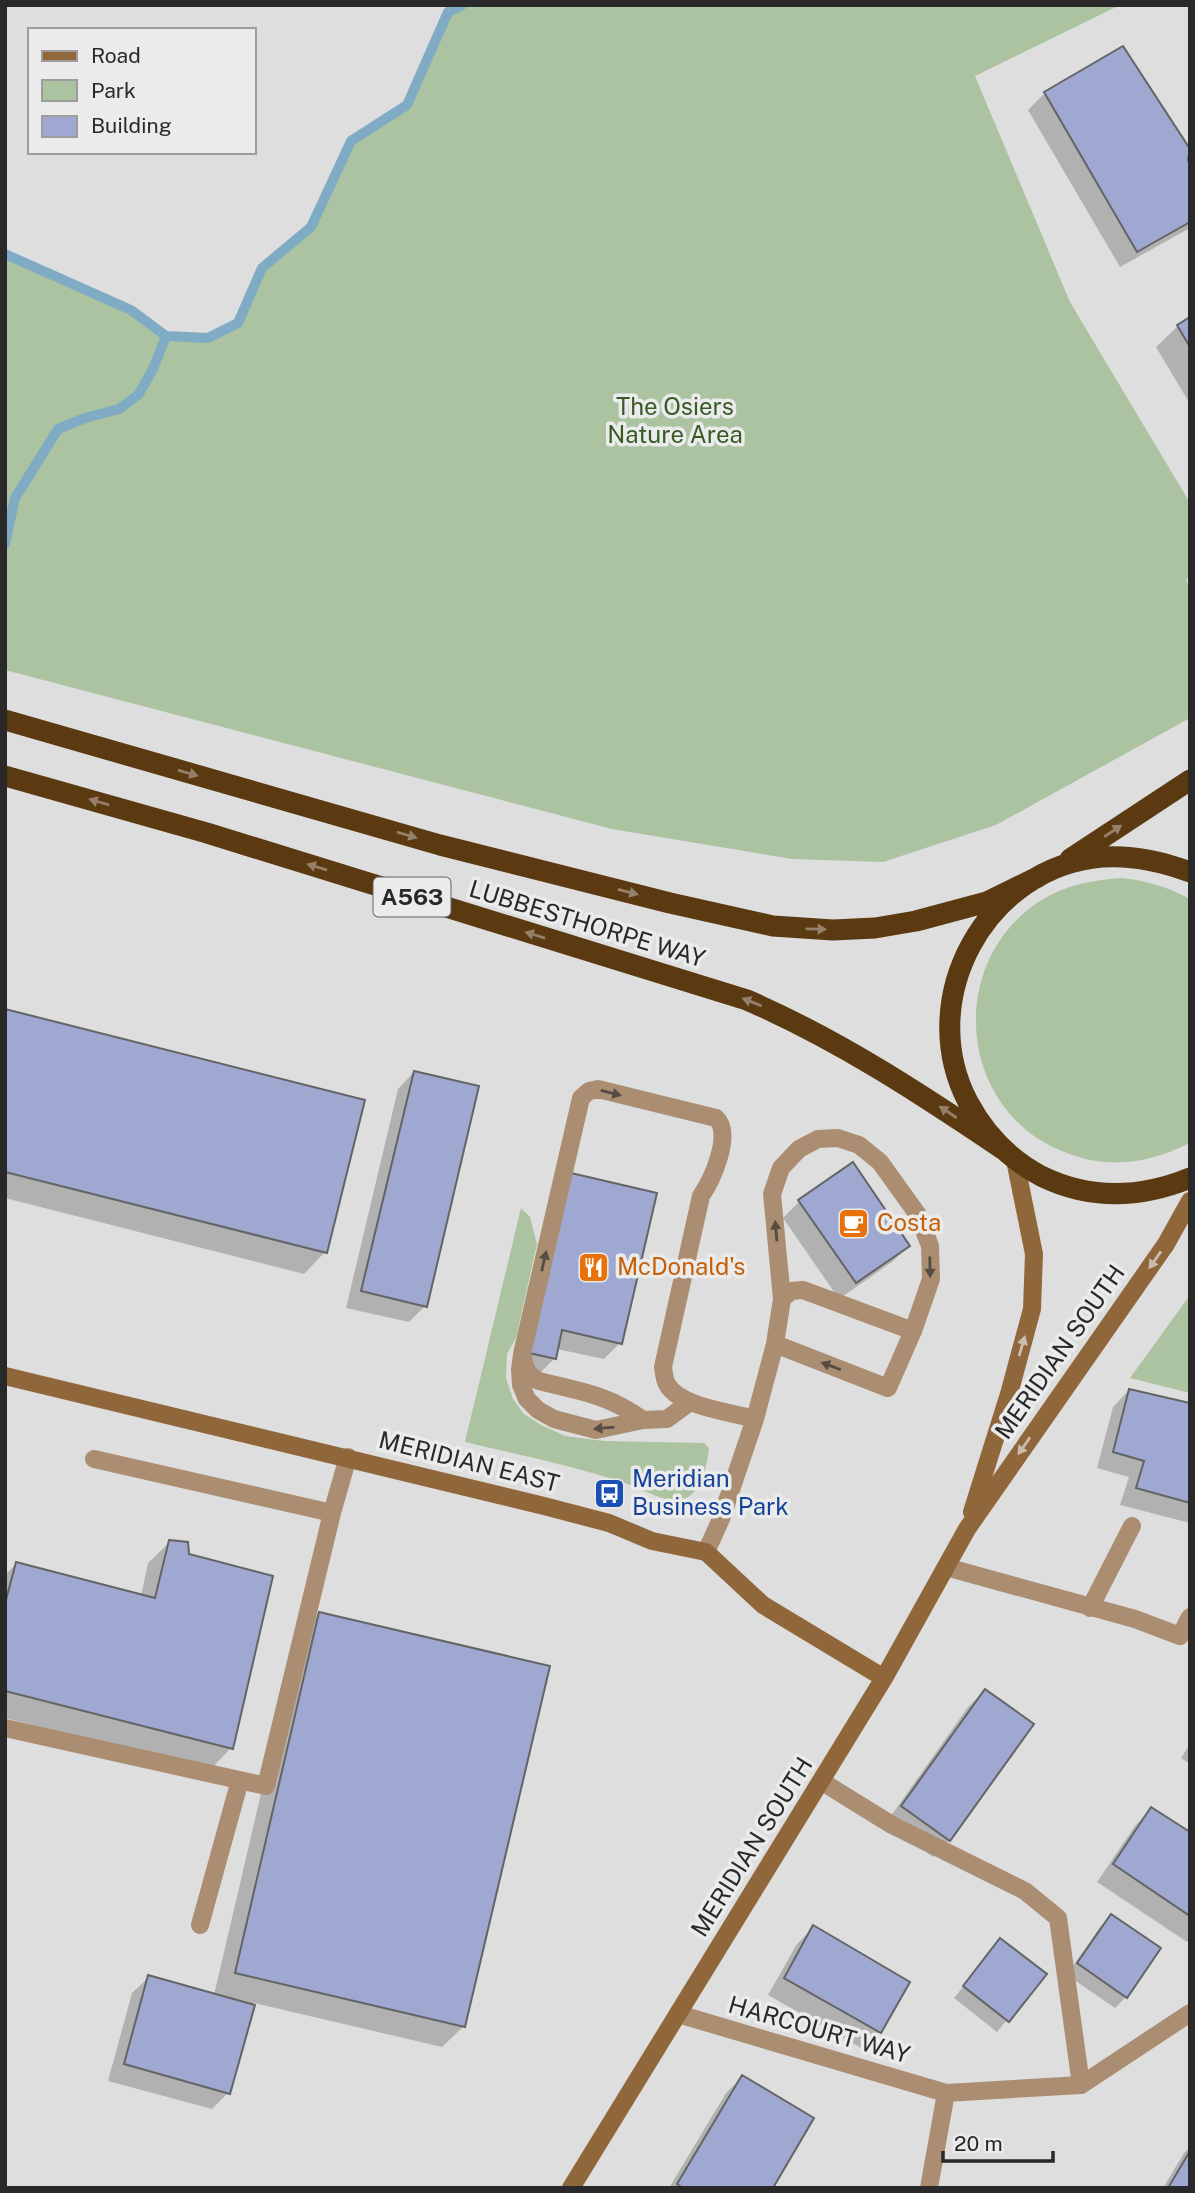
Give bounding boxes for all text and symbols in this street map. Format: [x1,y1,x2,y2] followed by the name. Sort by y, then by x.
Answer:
[28,28,256,154] legend
[91,43,141,68] text: Road
[91,78,136,103] text: Park
[91,113,172,138] text: Building
[607,392,743,448] park label: The Osiers Nature Area
[178,768,200,779] one-way arrow
[89,797,110,807] one-way arrow
[1103,824,1123,837] one-way arrow
[397,831,418,841] one-way arrow
[307,861,328,872] one-way arrow
[466,874,709,972] street label: LUBBESTHORPE WAY
[374,877,450,916] road number: A563
[617,887,639,898] one-way arrow
[805,924,827,935] one-way arrow
[524,929,545,940] one-way arrow
[741,997,762,1008] one-way arrow
[600,1088,622,1099] one-way arrow
[938,1106,957,1119] one-way arrow
[837,1206,871,1240] cafe icon: Costa
[877,1208,941,1236] place label: Costa
[770,1220,781,1242] one-way arrow
[539,1249,550,1271] one-way arrow
[577,1250,611,1284] restaurant icon: McDonald's
[1148,1251,1162,1269] one-way arrow
[617,1252,745,1280] place label: McDonald's
[925,1256,936,1278] one-way arrow
[989,1259,1130,1444] street label: MERIDIAN SOUTH
[1018,1335,1028,1356] one-way arrow
[821,1360,842,1371] one-way arrow
[593,1422,615,1433] one-way arrow
[376,1425,562,1497] street label: MERIDIAN EAST
[1017,1437,1031,1455] one-way arrow
[632,1464,789,1520] place label: Meridian Business Park
[592,1476,626,1510] bus stop icon: Meridian Business Park
[685,1752,818,1941] street label: MERIDIAN SOUTH
[725,1990,914,2068] street label: HARCOURT WAY
[943,2120,1053,2164] scale bar
[954,2131,1003,2156] text: 20 m

